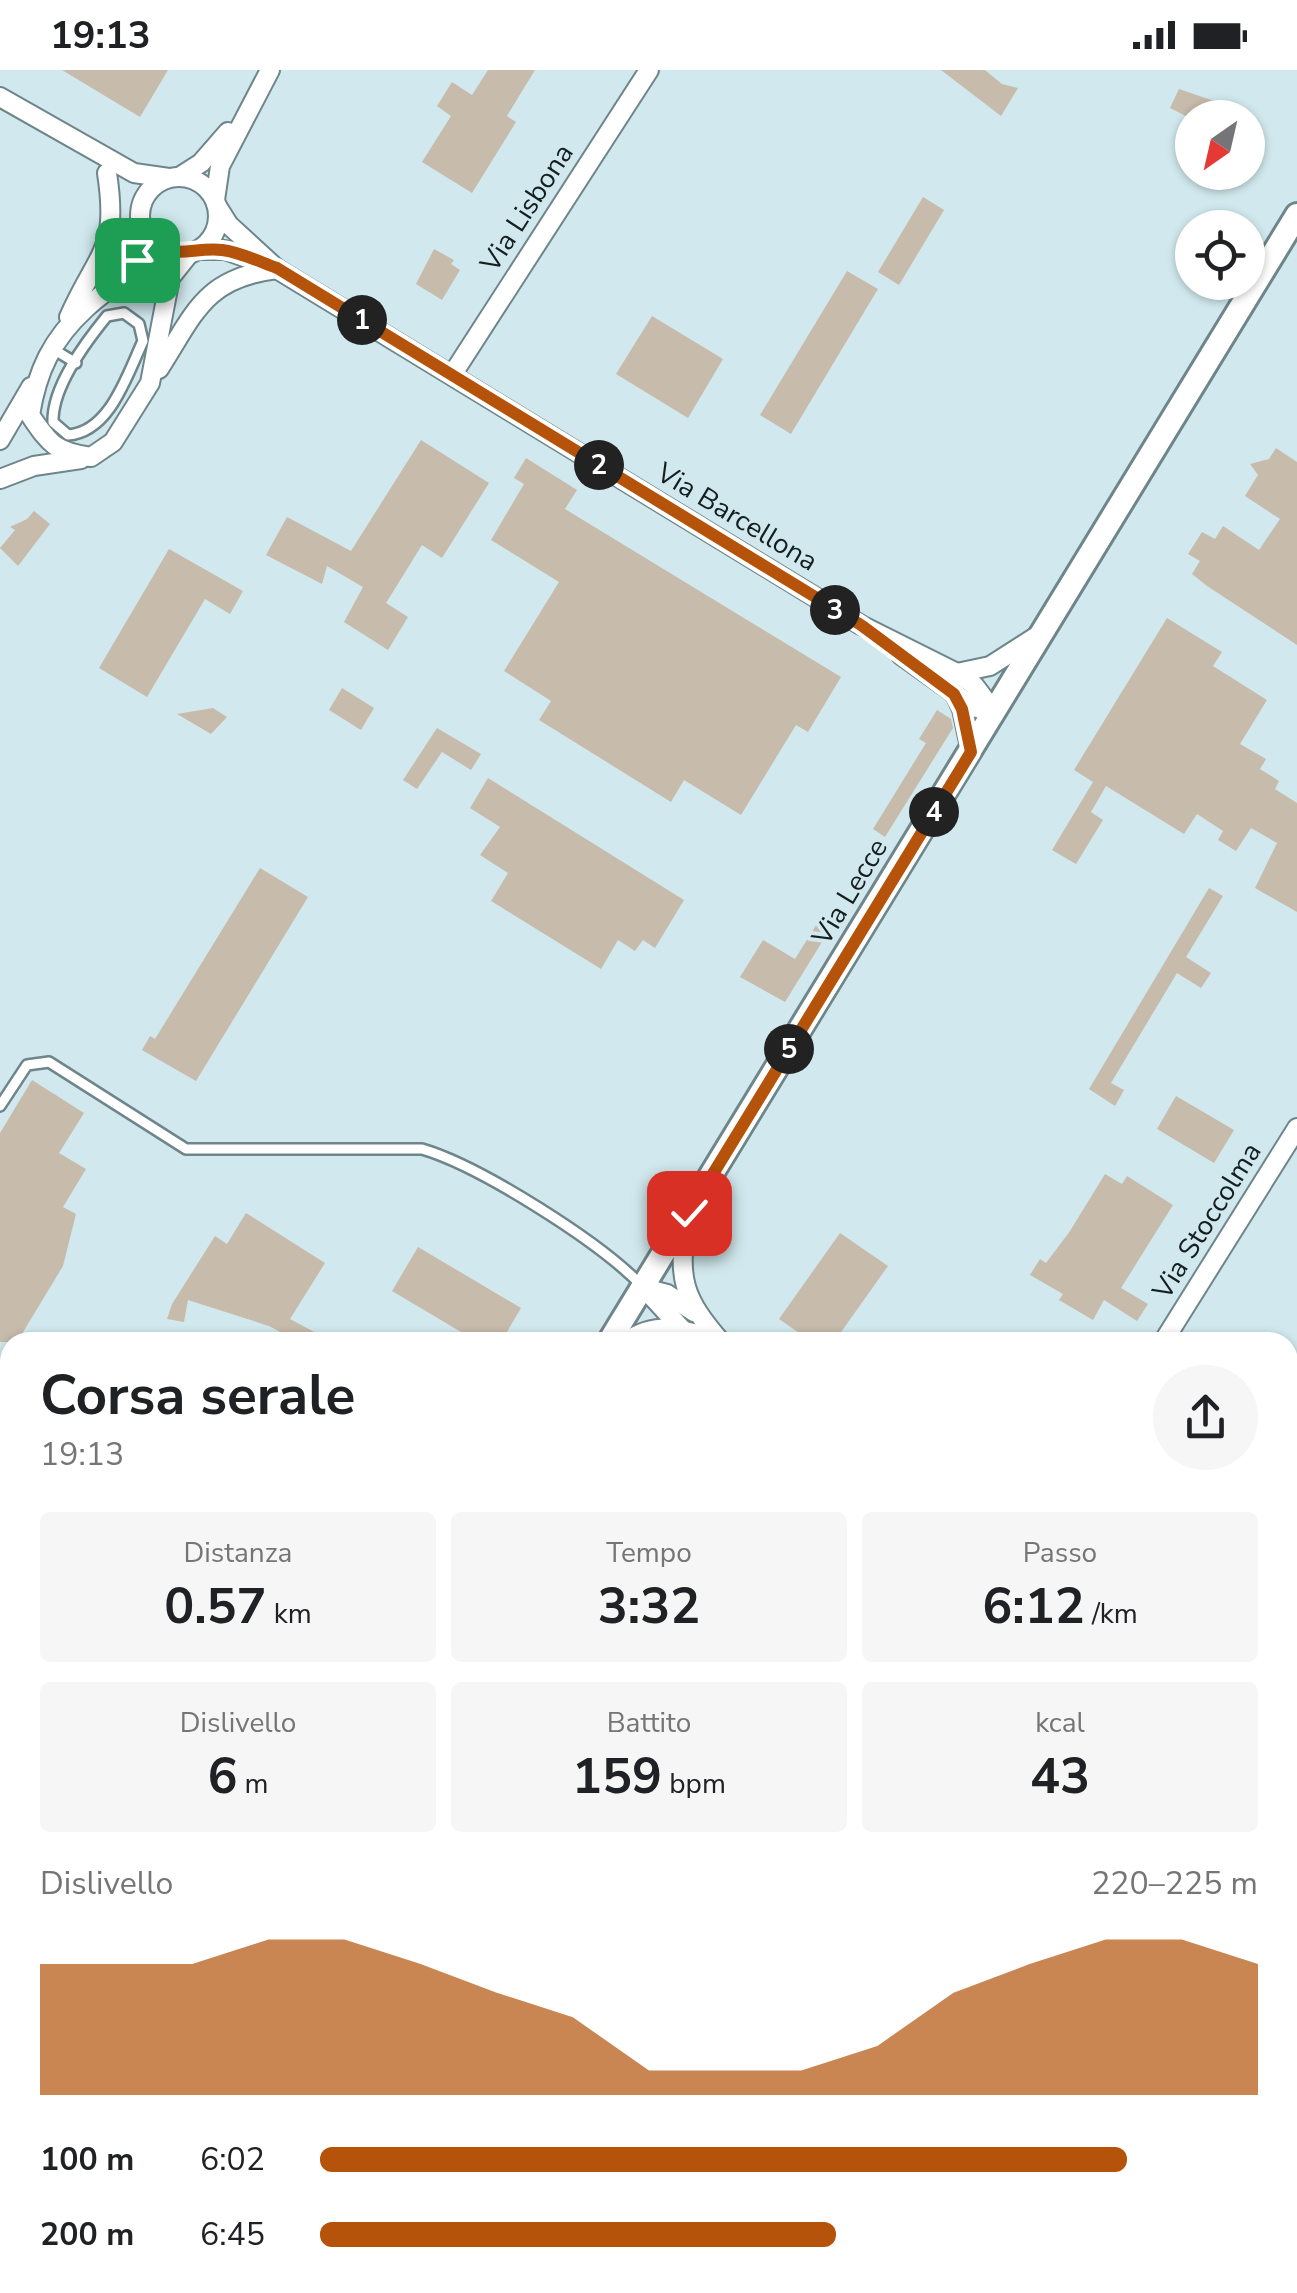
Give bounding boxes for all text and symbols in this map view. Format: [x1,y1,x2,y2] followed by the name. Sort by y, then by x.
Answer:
[50,10,151,61] text: 19:13
[1175,100,1265,190] north arrow
[1175,100,1265,300] map controls
[471,137,583,280] street label: Via Lisbona
[1175,210,1265,300] button: locate
[95,218,180,303] pin
[110,233,165,288] icon: arrive
[337,295,387,345] pin: 1
[354,301,370,339] text: 1
[574,440,624,490] pin: 2
[591,446,607,484] text: 2
[648,453,825,580] street label: Via Barcellona
[810,585,860,635] pin: 3
[827,591,843,629] text: 3
[909,787,959,837] pin: 4
[926,793,942,831] text: 4
[803,832,897,953] street label: Via Lecce
[764,1024,814,1074] pin: 5
[781,1030,797,1068] text: 5
[1143,1135,1270,1308] street label: Via Stoccolma
[647,1171,732,1256] pin
[662,1186,717,1241] icon: check
[40,1358,355,1433] text: Corsa serale
[1153,1365,1258,1470] button: share
[40,1433,124,1476] text: 19:13
[184,1534,292,1572] text: Distanza
[606,1534,692,1572] text: Tempo
[1023,1534,1097,1572] text: Passo
[164,1572,267,1641] text: 0.57
[598,1572,700,1641] text: 3:32
[982,1572,1085,1641] text: 6:12
[267,1595,312,1633] text: km
[1085,1595,1138,1633] text: /km
[180,1704,296,1742] text: Dislivello
[607,1704,691,1742] text: Battito
[1035,1704,1085,1742] text: kcal
[207,1742,237,1811] text: 6
[572,1742,662,1811] text: 159
[1030,1742,1090,1811] text: 43
[237,1765,269,1803] text: m
[662,1765,726,1803] text: bpm
[40,1862,173,1905] text: Dislivello
[1091,1862,1258,1905] text: 220–225 m
[40,2138,134,2181] text: 100 m
[200,2138,265,2181] text: 6:02
[40,2213,134,2256] text: 200 m
[200,2213,265,2256] text: 6:45

